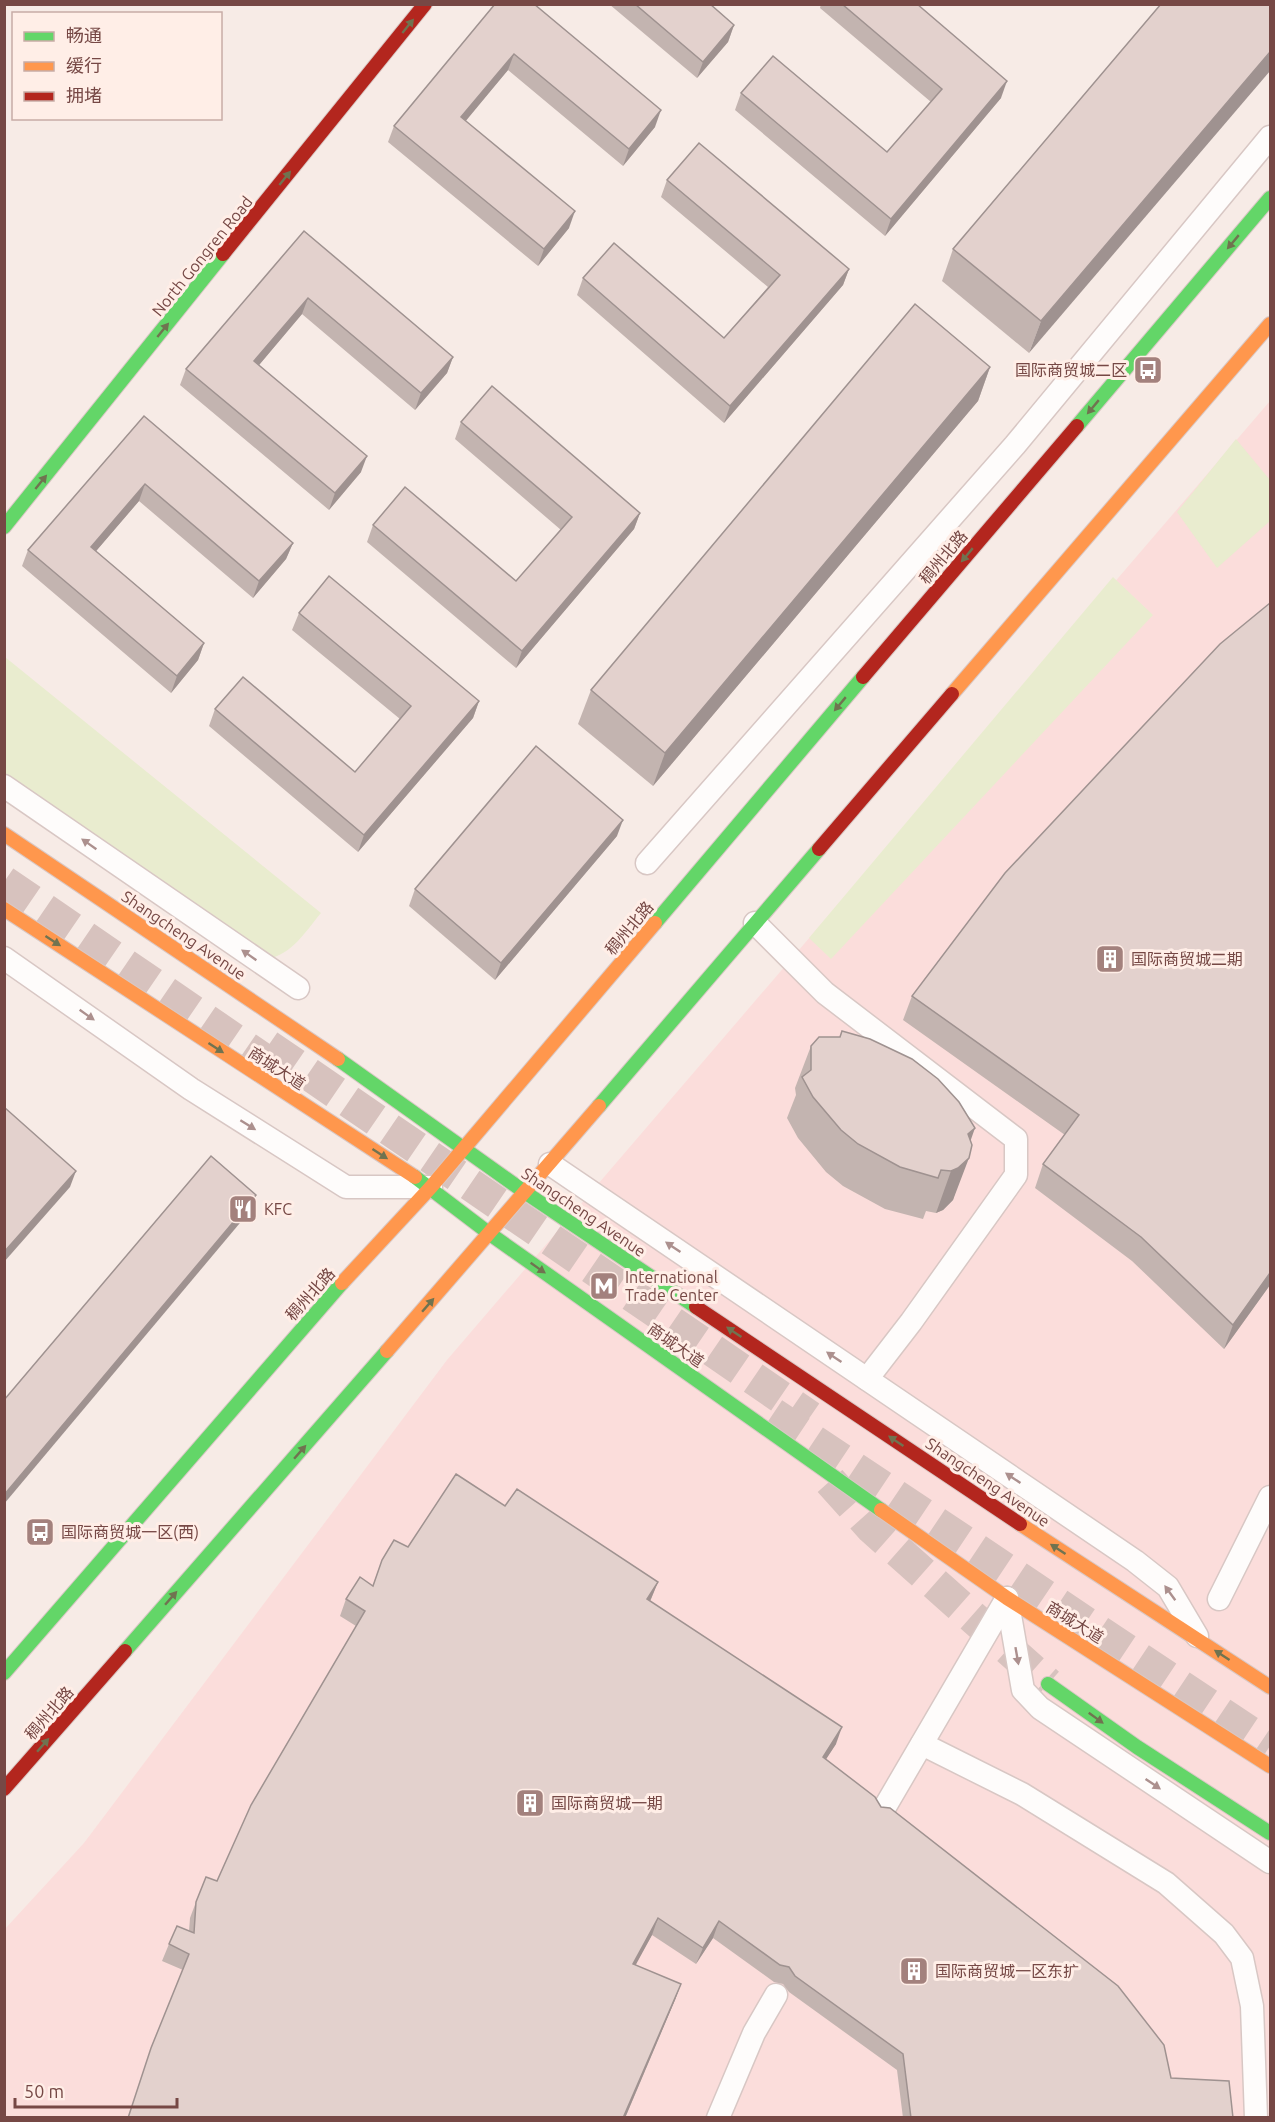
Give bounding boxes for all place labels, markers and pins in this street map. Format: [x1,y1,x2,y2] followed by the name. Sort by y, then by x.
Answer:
[1132,354,1164,386] bus stop icon: 国际商贸城二区
[1015,361,1127,379] place label: 国际商贸城二区
[1094,943,1126,975] building icon: 国际商贸城二期
[1131,950,1243,968] place label: 国际商贸城二期
[227,1193,259,1225] restaurant icon: KFC
[264,1200,292,1218] place label: KFC
[625,1268,718,1304] place label: International Trade Center
[588,1270,620,1302] metro station icon: International Trade Center
[24,1516,56,1548] bus stop icon: 国际商贸城一区(西)
[61,1523,199,1542] place label: 国际商贸城一区(西)
[514,1787,546,1819] building icon: 国际商贸城一期
[551,1794,663,1812] place label: 国际商贸城一期
[898,1955,930,1987] building icon: 国际商贸城一区东扩
[935,1962,1079,1980] place label: 国际商贸城一区东扩

